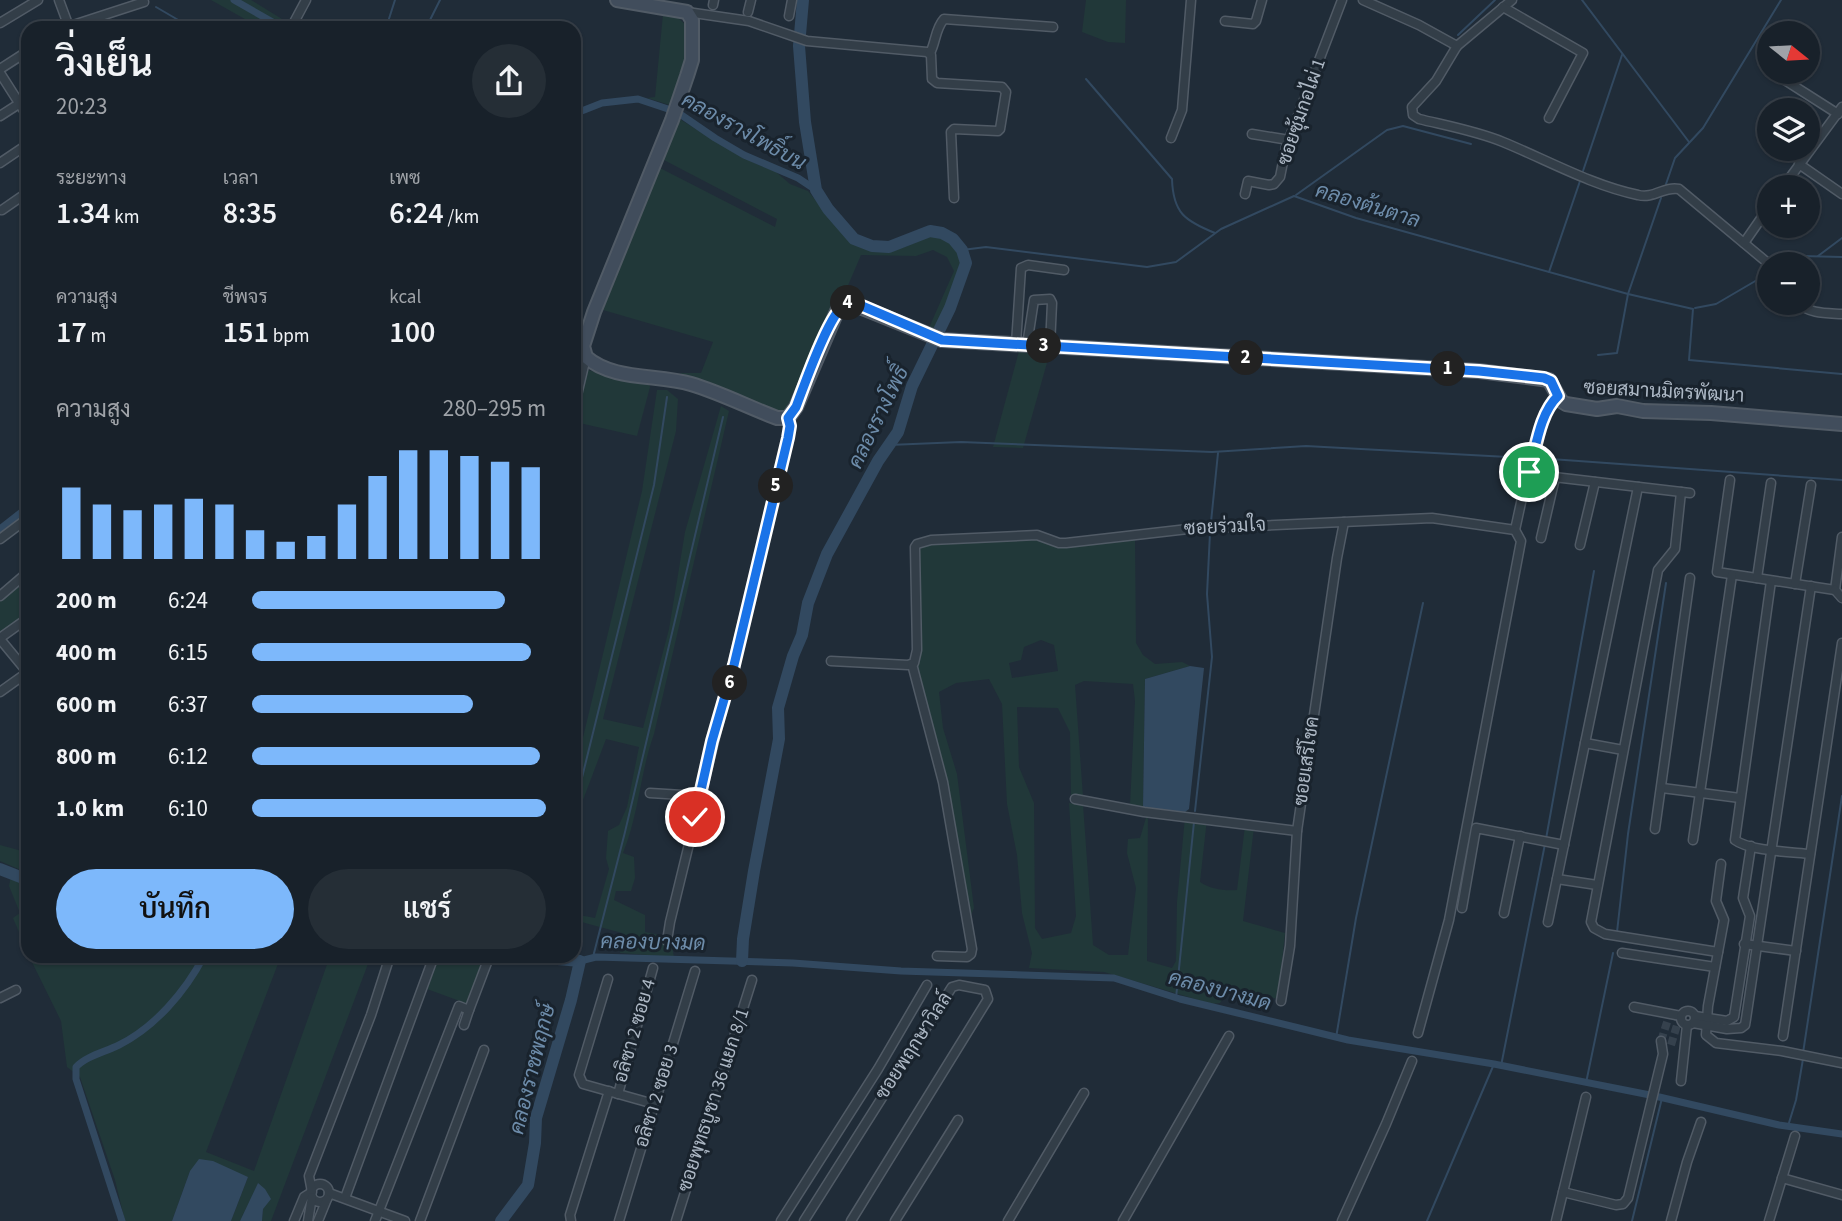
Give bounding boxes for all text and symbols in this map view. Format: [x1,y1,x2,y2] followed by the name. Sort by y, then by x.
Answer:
[1757,21,1820,84] north arrow
[1757,21,1820,315] map controls
[56,37,153,91] text: วิ่งเย็น
[472,44,546,118] button: share
[1271,55,1333,169] street label: ซอยซุ้มกอไผ่ 1
[676,80,815,178] water label: คลองรางโพธิ์บน
[56,90,107,123] text: 20:23
[1757,98,1820,161] button: layers
[56,165,127,192] text: ระยะทาง
[223,165,259,192] text: เวลา
[389,165,421,192] text: เพซ
[1312,175,1424,235] water label: คลองต้นตาล
[1757,175,1820,238] button: +
[56,192,110,235] text: 1.34
[223,192,277,235] text: 8:35
[389,192,444,235] text: 6:24
[110,204,139,231] text: km
[444,204,479,231] text: /km
[1757,252,1820,315] button: −
[56,284,118,311] text: ความสูง
[223,284,268,311] text: ชีพจร
[389,284,421,311] text: kcal
[830,286,866,320] pin: 4
[842,289,853,316] text: 4
[56,311,87,354] text: 17
[223,311,269,354] text: 151
[389,311,436,354] text: 100
[87,323,106,350] text: m
[269,323,309,350] text: bpm
[1026,328,1062,364] pin: 3
[1038,332,1049,359] text: 3
[1228,340,1264,376] pin: 2
[1240,344,1251,371] text: 2
[1430,352,1466,386] pin: 1
[836,355,918,473] water label: คลองรางโพธิ์
[1442,355,1453,382] text: 1
[1583,374,1745,410] street label: ซอยสมานมิตรพัฒนา
[443,392,546,425] text: 280–295 m
[56,393,131,426] text: ความสูง
[1499,442,1559,502] pin
[1510,453,1548,491] icon: arrive
[758,468,794,504] pin: 5
[770,472,781,499] text: 5
[1183,511,1267,543] street label: ซอยร่วมใจ
[56,584,117,617] text: 200 m
[168,584,208,617] text: 6:24
[56,636,117,669] text: 400 m
[168,636,208,669] text: 6:15
[712,666,748,700] pin: 6
[724,669,735,696] text: 6
[56,688,117,721] text: 600 m
[168,688,208,721] text: 6:37
[1287,715,1327,807] street label: ซอยเสรีโชค
[56,740,117,773] text: 800 m
[168,740,208,773] text: 6:12
[665,787,725,847] pin
[56,792,124,825] text: 1.0 km
[168,792,208,825] text: 6:10
[676,798,714,836] icon: check
[56,869,294,949] button: บันทึก
[308,869,546,949] button: แชร์
[600,926,706,958] water label: คลองบางมด
[1165,962,1275,1018] water label: คลองบางมด
[607,976,663,1086] street label: อลิซา 2 ซอย 4
[869,987,959,1105] street label: ซอยพฤกษาวิลล์
[501,998,563,1137] water label: คลองราชพฤกษ์
[672,1005,756,1195] street label: ซอยพุทธบูชา 36 แยก 8/1
[628,1041,686,1151] street label: อลิซา 2 ซอย 3

